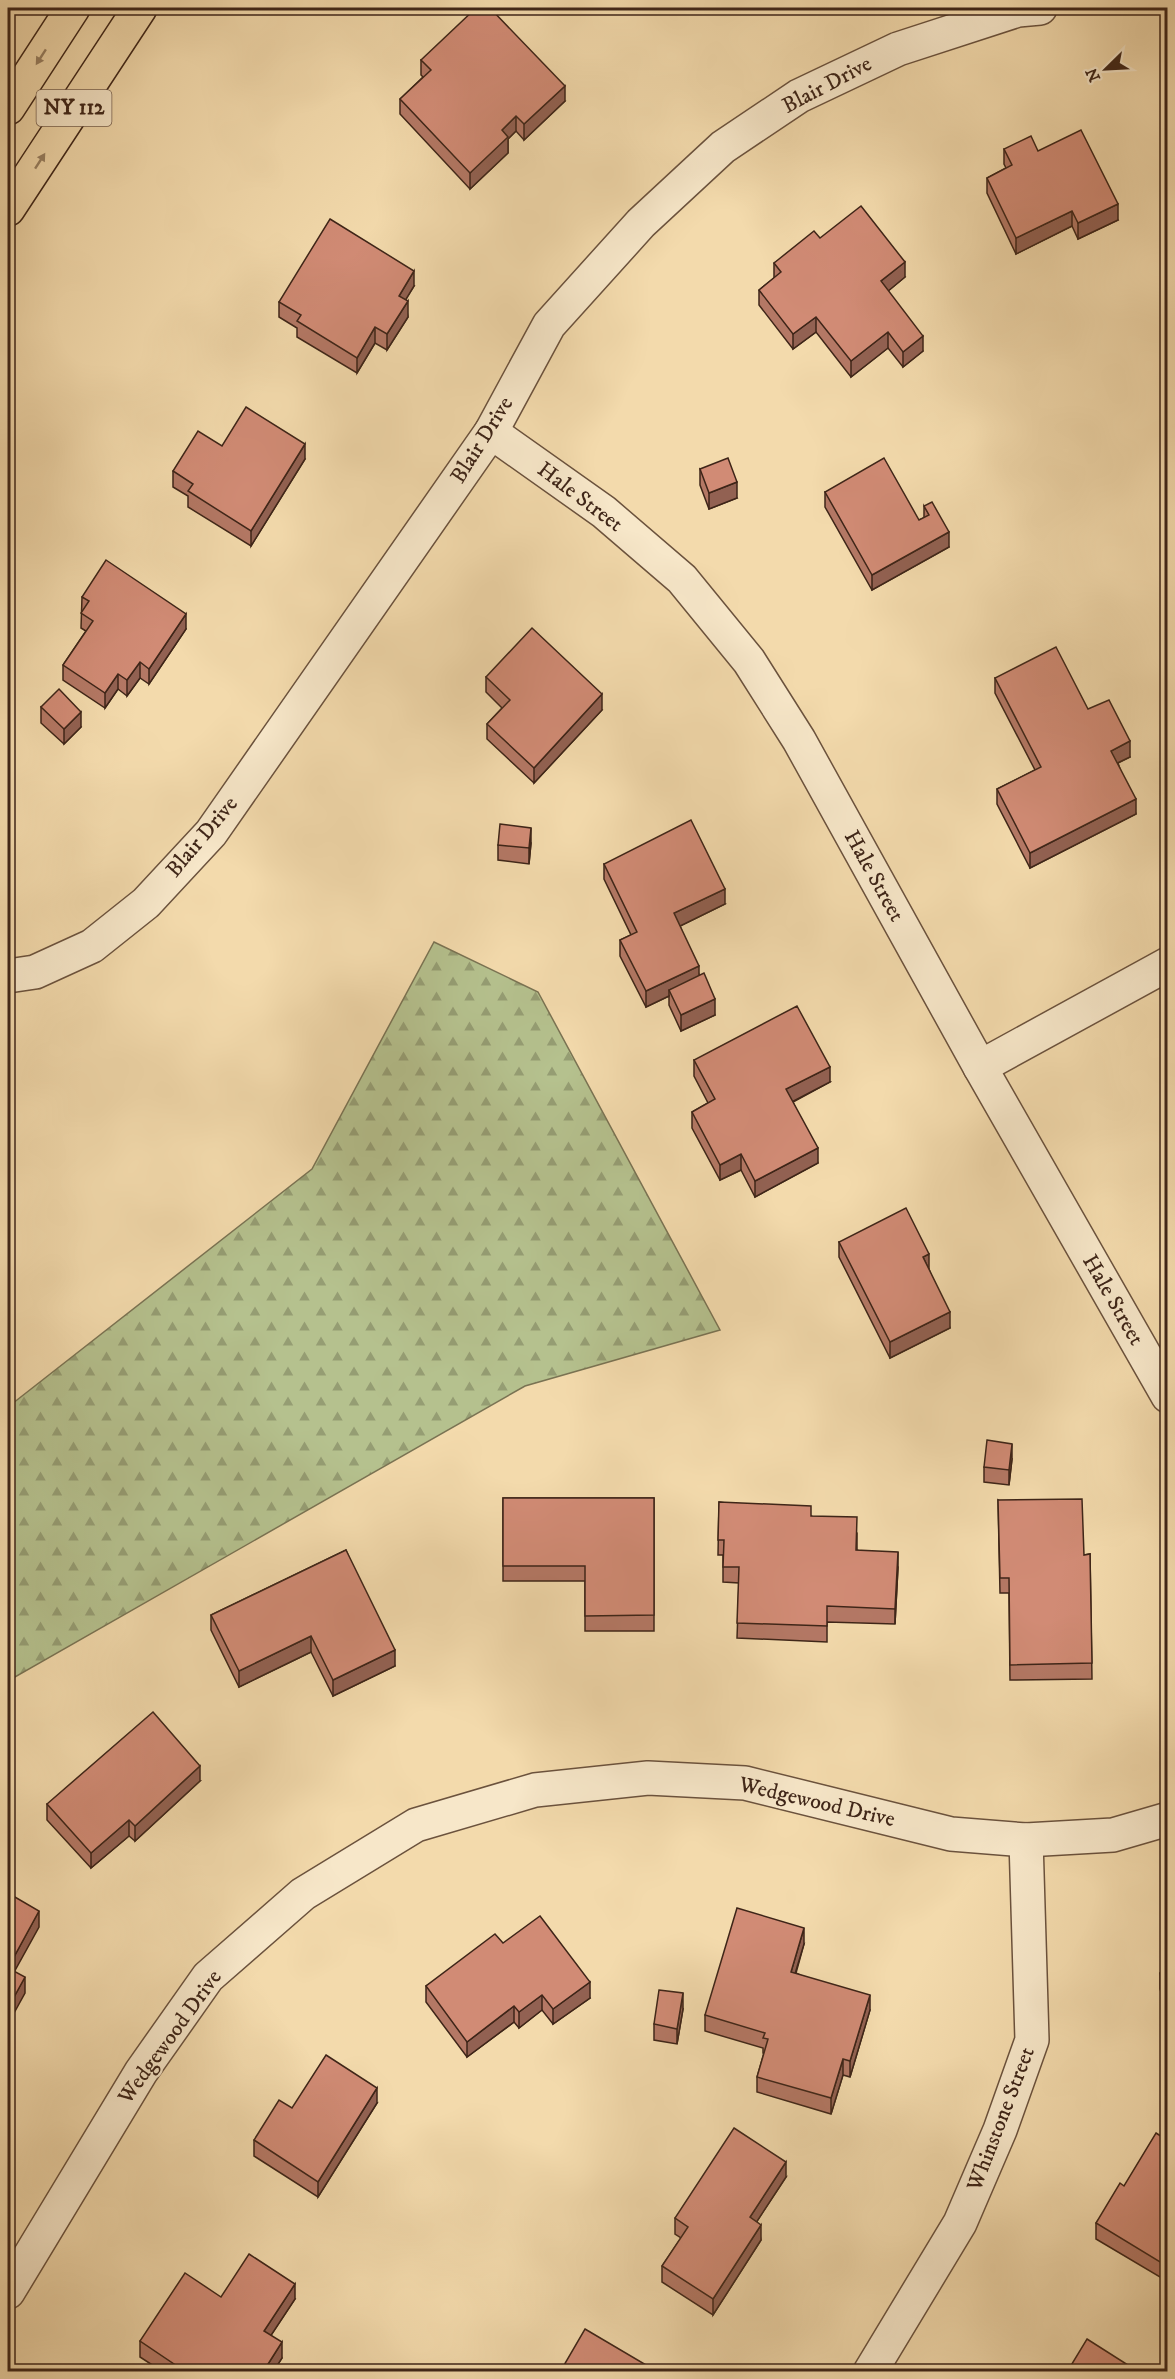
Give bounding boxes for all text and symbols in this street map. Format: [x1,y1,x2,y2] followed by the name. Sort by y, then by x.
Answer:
[1076,39,1136,99] north arrow
[35,48,47,64] one-way arrow
[778,50,876,120] street label: Blair Drive
[1081,65,1105,85] text: N
[36,90,112,126] road number: NY 112
[34,152,45,169] one-way arrow
[445,392,519,488] street label: Blair Drive
[532,456,628,538] street label: Hale Street
[160,791,244,883] street label: Blair Drive
[838,826,910,926] street label: Hale Street
[1076,1250,1150,1350] street label: Hale Street
[735,1771,898,1833] street label: Wedgewood Drive
[112,1965,228,2110] street label: Wedgewood Drive
[961,2043,1041,2196] street label: Whinstone Street

